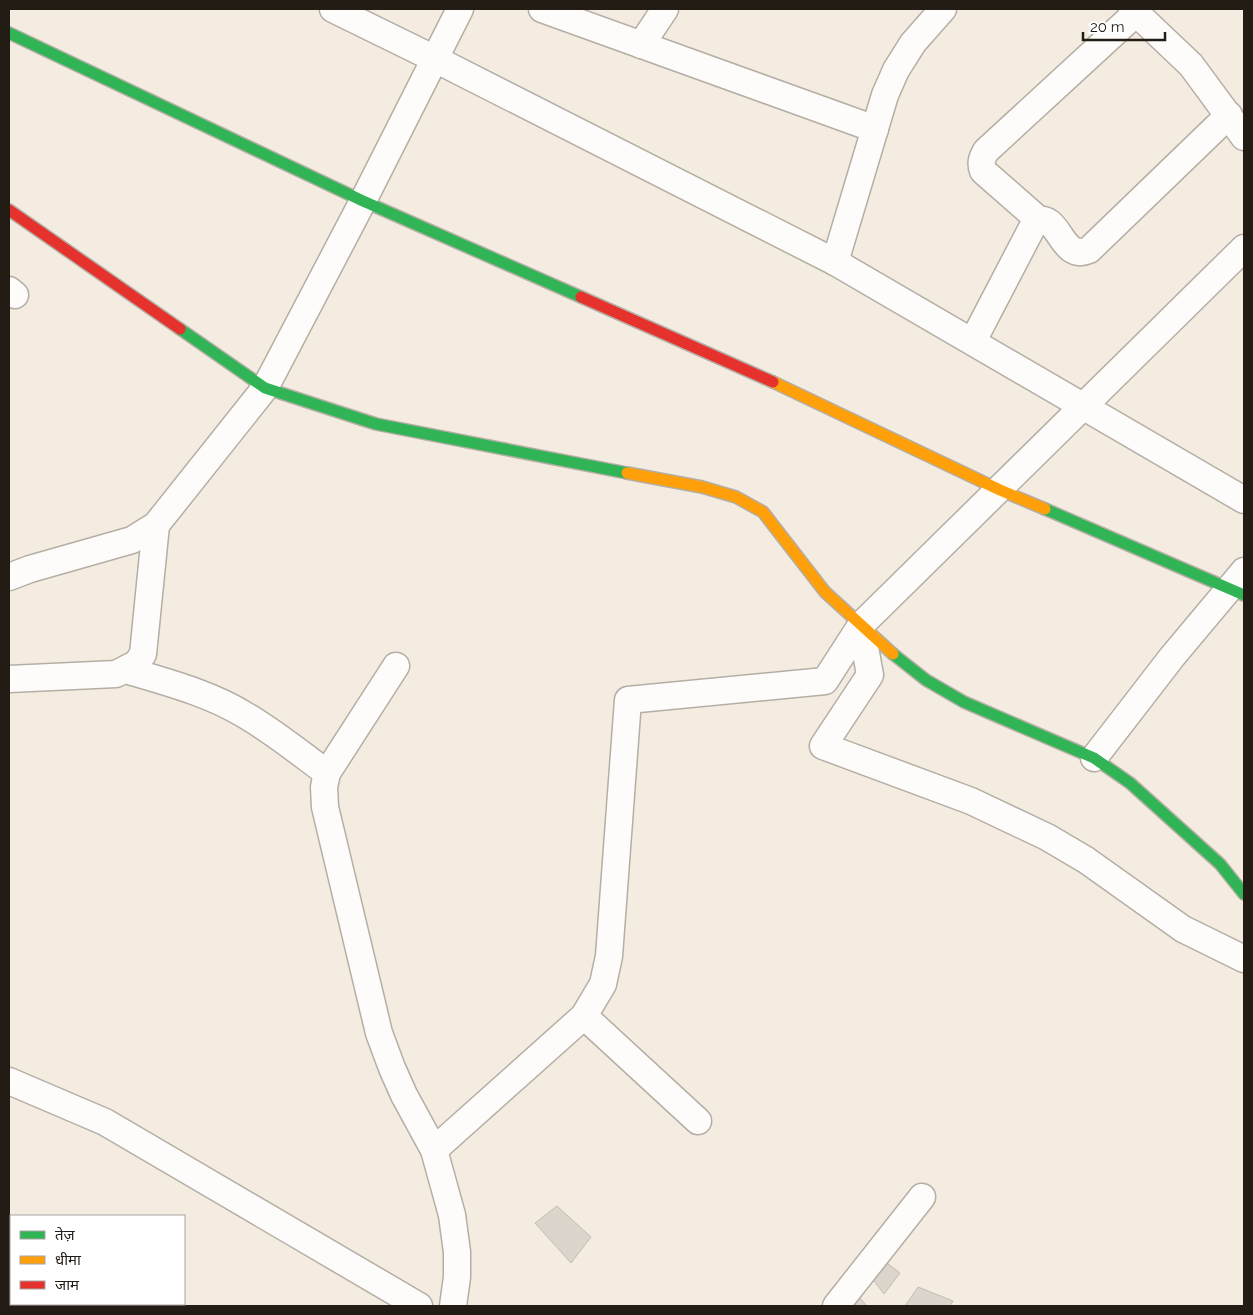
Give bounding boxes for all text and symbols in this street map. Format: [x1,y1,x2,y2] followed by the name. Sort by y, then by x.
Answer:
[1083,10,1166,42] scale bar
[1090,18,1125,36] text: 20 m
[10,1215,185,1305] legend
[55,1226,76,1244] text: तेज़
[55,1251,82,1269] text: धीमा
[55,1276,80,1294] text: जाम

